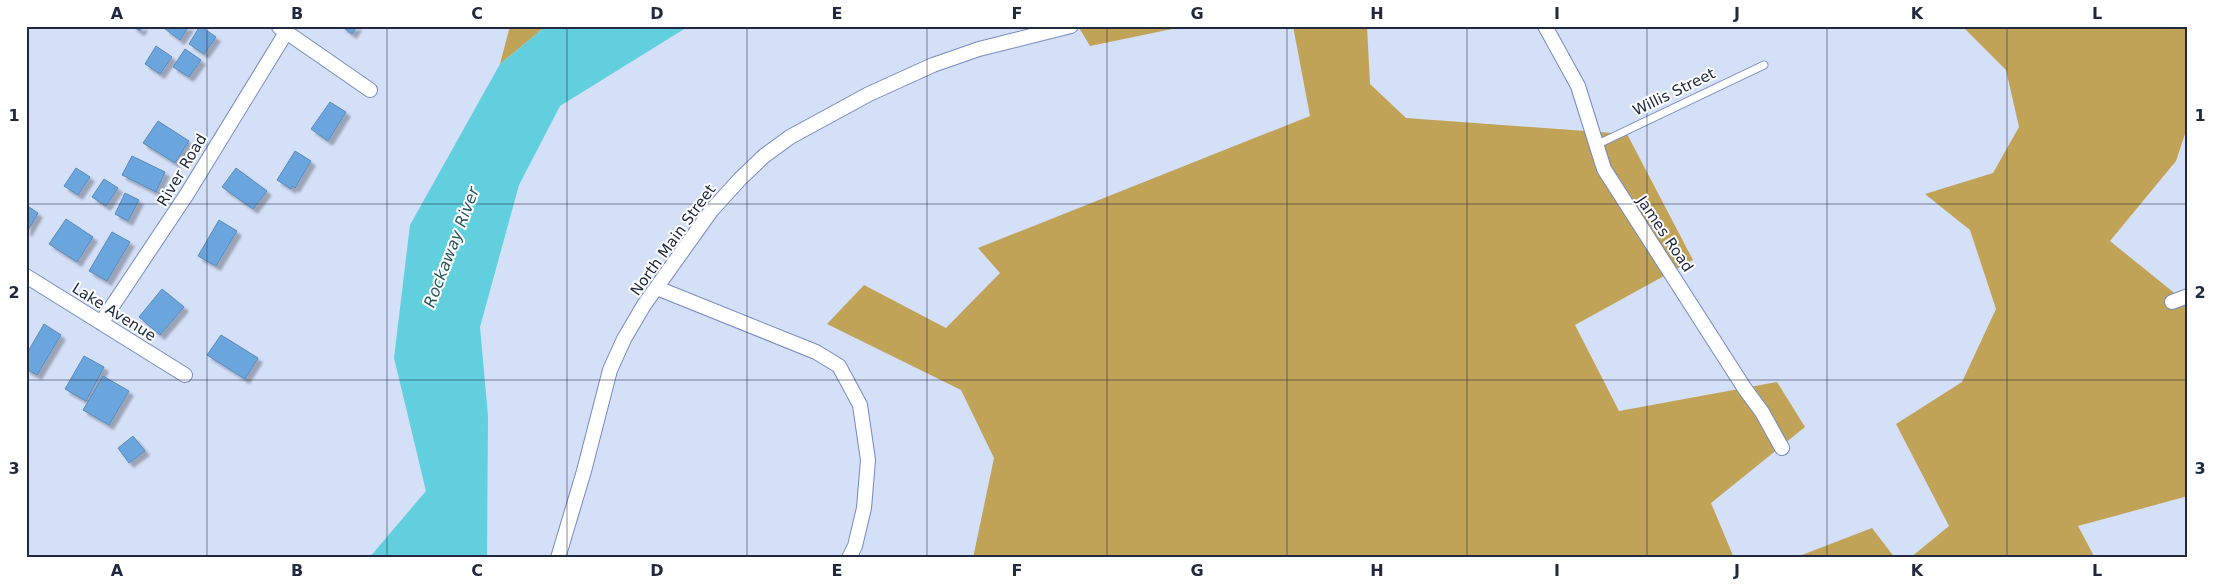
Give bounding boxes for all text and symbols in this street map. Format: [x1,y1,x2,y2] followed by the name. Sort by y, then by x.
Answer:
[111,4,124,23] text: A
[291,4,303,23] text: B
[471,4,483,23] text: C
[650,4,664,23] text: D
[832,4,842,23] text: E
[1012,4,1022,23] text: F
[1190,4,1204,23] text: G
[1370,4,1384,23] text: H
[1554,4,1560,23] text: I
[1733,4,1740,23] text: J
[1911,4,1924,23] text: K
[2092,4,2102,23] text: L
[1630,64,1718,120] street label: Willis Street
[8,106,20,125] text: 1
[2194,106,2206,125] text: 1
[153,131,211,209] street label: River Road
[627,181,719,299] street label: North Main Street
[420,183,484,310] water label: Rockaway River
[1632,192,1697,275] street label: James Road
[69,279,159,345] street label: Lake Avenue
[8,283,20,302] text: 2
[2194,283,2206,302] text: 2
[8,459,20,478] text: 3
[2194,459,2206,478] text: 3
[111,561,124,580] text: A
[291,561,303,580] text: B
[471,561,483,580] text: C
[650,561,664,580] text: D
[832,561,842,580] text: E
[1012,561,1022,580] text: F
[1190,561,1204,580] text: G
[1370,561,1384,580] text: H
[1554,561,1560,580] text: I
[1733,561,1740,580] text: J
[1911,561,1924,580] text: K
[2092,561,2102,580] text: L

